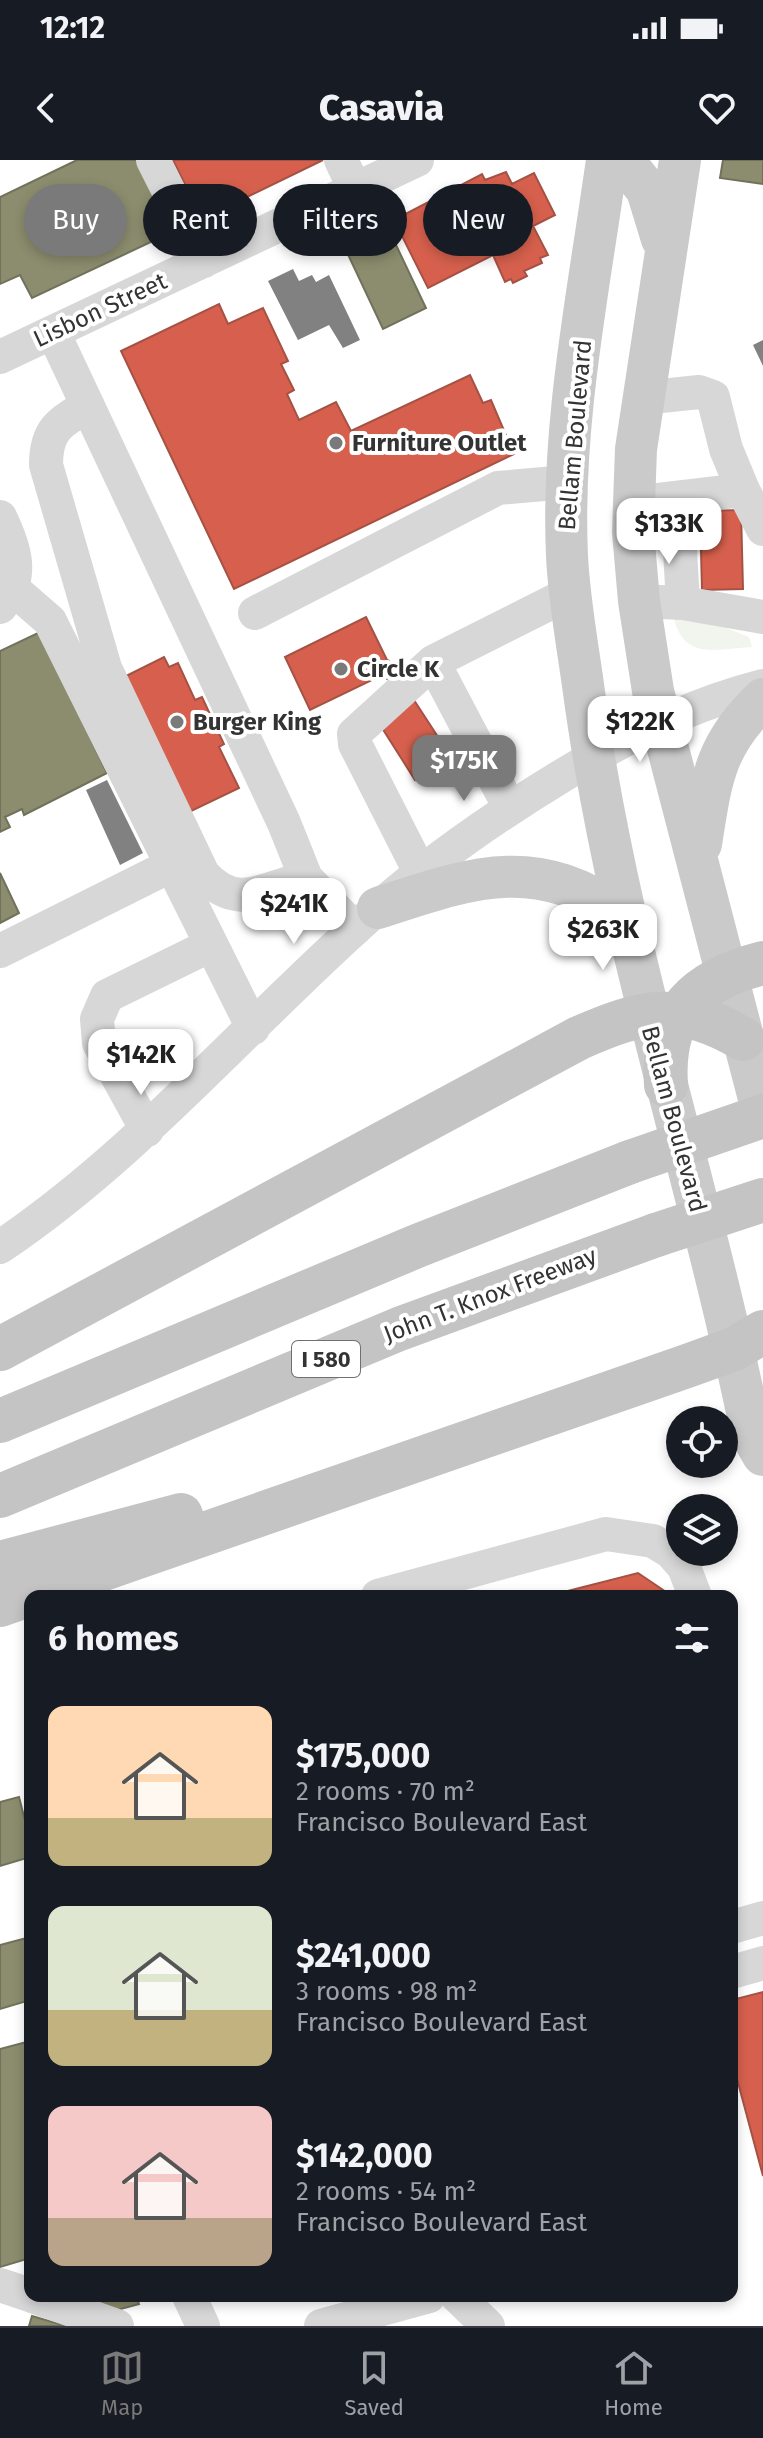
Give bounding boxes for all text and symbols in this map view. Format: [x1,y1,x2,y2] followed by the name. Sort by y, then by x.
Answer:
[40,10,105,46] text: 12:12
[24,86,68,130] icon: back
[319,86,444,130] text: Casavia
[695,86,739,130] icon: heart
[24,184,127,256] chip: Buy
[143,184,257,256] chip: Rent
[273,184,407,256] chip: Filters
[423,184,533,256] chip: New
[29,267,171,353] street label: Lisbon Street
[553,338,597,532] street label: Bellam Boulevard
[352,429,527,457] place label: Furniture Outlet
[327,434,345,452] marker: Furniture Outlet
[613,498,725,566] pin: $133K
[635,508,703,539] text: $133K
[357,655,440,683] place label: Circle K
[332,660,350,678] marker: Circle K
[584,696,696,764] pin: $122K
[606,706,674,737] text: $122K
[193,708,322,736] place label: Burger King
[168,713,186,731] marker: Burger King
[408,735,520,803] pin: $175K
[430,745,498,776] text: $175K
[238,878,350,946] pin: $241K
[260,888,328,919] text: $241K
[547,904,659,972] pin: $263K
[567,914,639,945] text: $263K
[636,1023,712,1215] street label: Bellam Boulevard
[85,1029,197,1097] pin: $142K
[106,1039,176,1070] text: $142K
[379,1241,601,1349] street label: John T. Knox Freeway
[292,1341,360,1377] road number: I 580
[666,1406,738,1566] map controls
[666,1406,738,1478] button: locate
[666,1494,738,1566] button: layers
[670,1616,714,1660] icon: filters
[48,1618,179,1659] text: 6 homes
[296,1735,430,1776] text: $175,000
[112,1738,208,1834] icon: home
[296,1776,475,1807] text: 2 rooms · 70 m²
[296,1807,587,1838] text: Francisco Boulevard East
[296,1935,431,1976] text: $241,000
[112,1938,208,2034] icon: home
[296,1976,477,2007] text: 3 rooms · 98 m²
[296,2007,587,2038] text: Francisco Boulevard East
[296,2135,433,2176] text: $142,000
[112,2138,208,2234] icon: home
[296,2176,476,2207] text: 2 rooms · 54 m²
[296,2207,587,2238] text: Francisco Boulevard East
[100,2346,144,2421] tab: Map
[344,2346,404,2421] tab: Saved
[604,2346,663,2421] tab: Home

